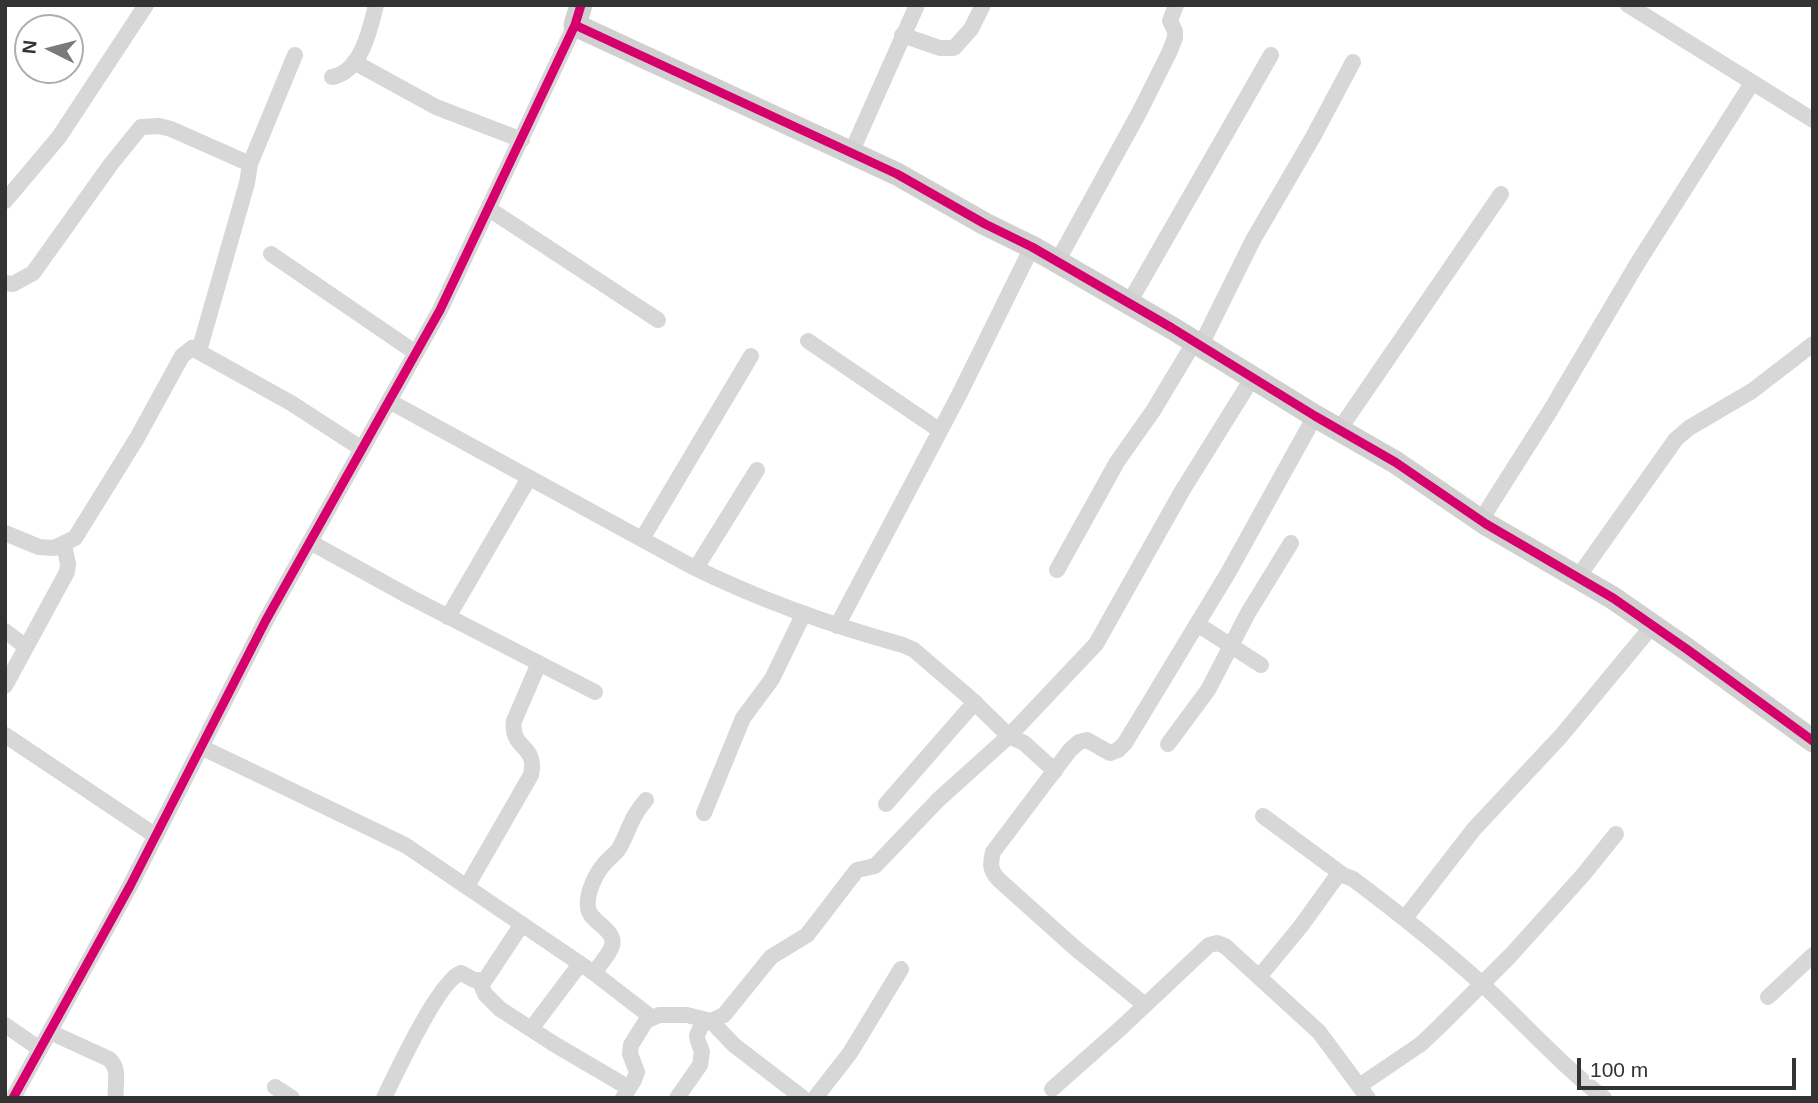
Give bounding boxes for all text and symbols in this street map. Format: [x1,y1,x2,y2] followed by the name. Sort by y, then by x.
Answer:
[14,14,84,84] north arrow
[18,39,41,55] text: N
[1580,1044,1799,1088] scale bar
[1590,1058,1648,1081] text: 100 m

